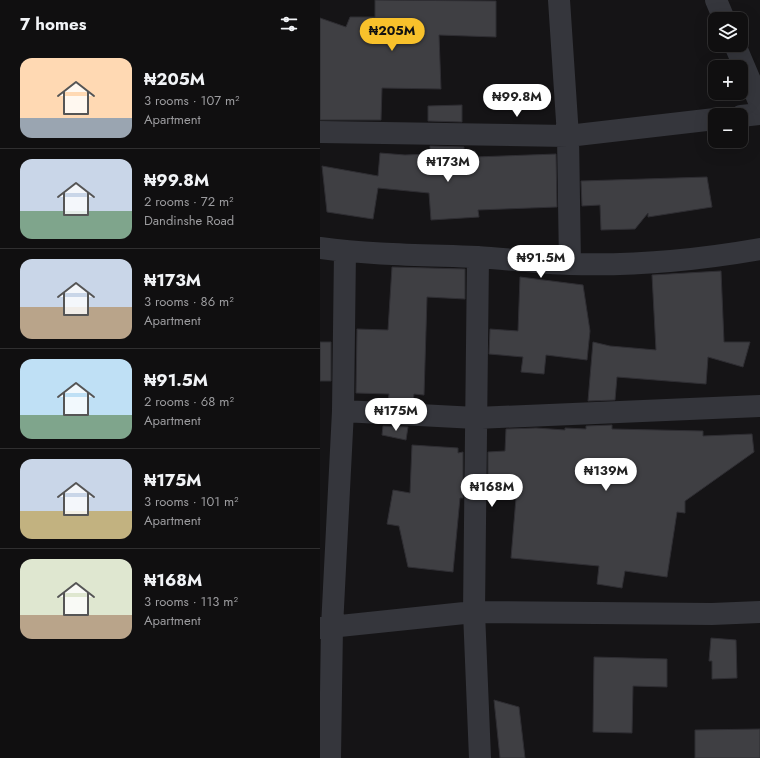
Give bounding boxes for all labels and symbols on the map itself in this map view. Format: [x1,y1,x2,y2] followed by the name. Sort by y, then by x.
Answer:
[364,18,420,52] pin: ₦205M
[484,84,550,118] pin: ₦99.8M
[420,149,476,183] pin: ₦173M
[508,245,574,279] pin: ₦91.5M
[368,398,424,432] pin: ₦175M
[578,458,634,492] pin: ₦139M
[464,474,520,508] pin: ₦168M

